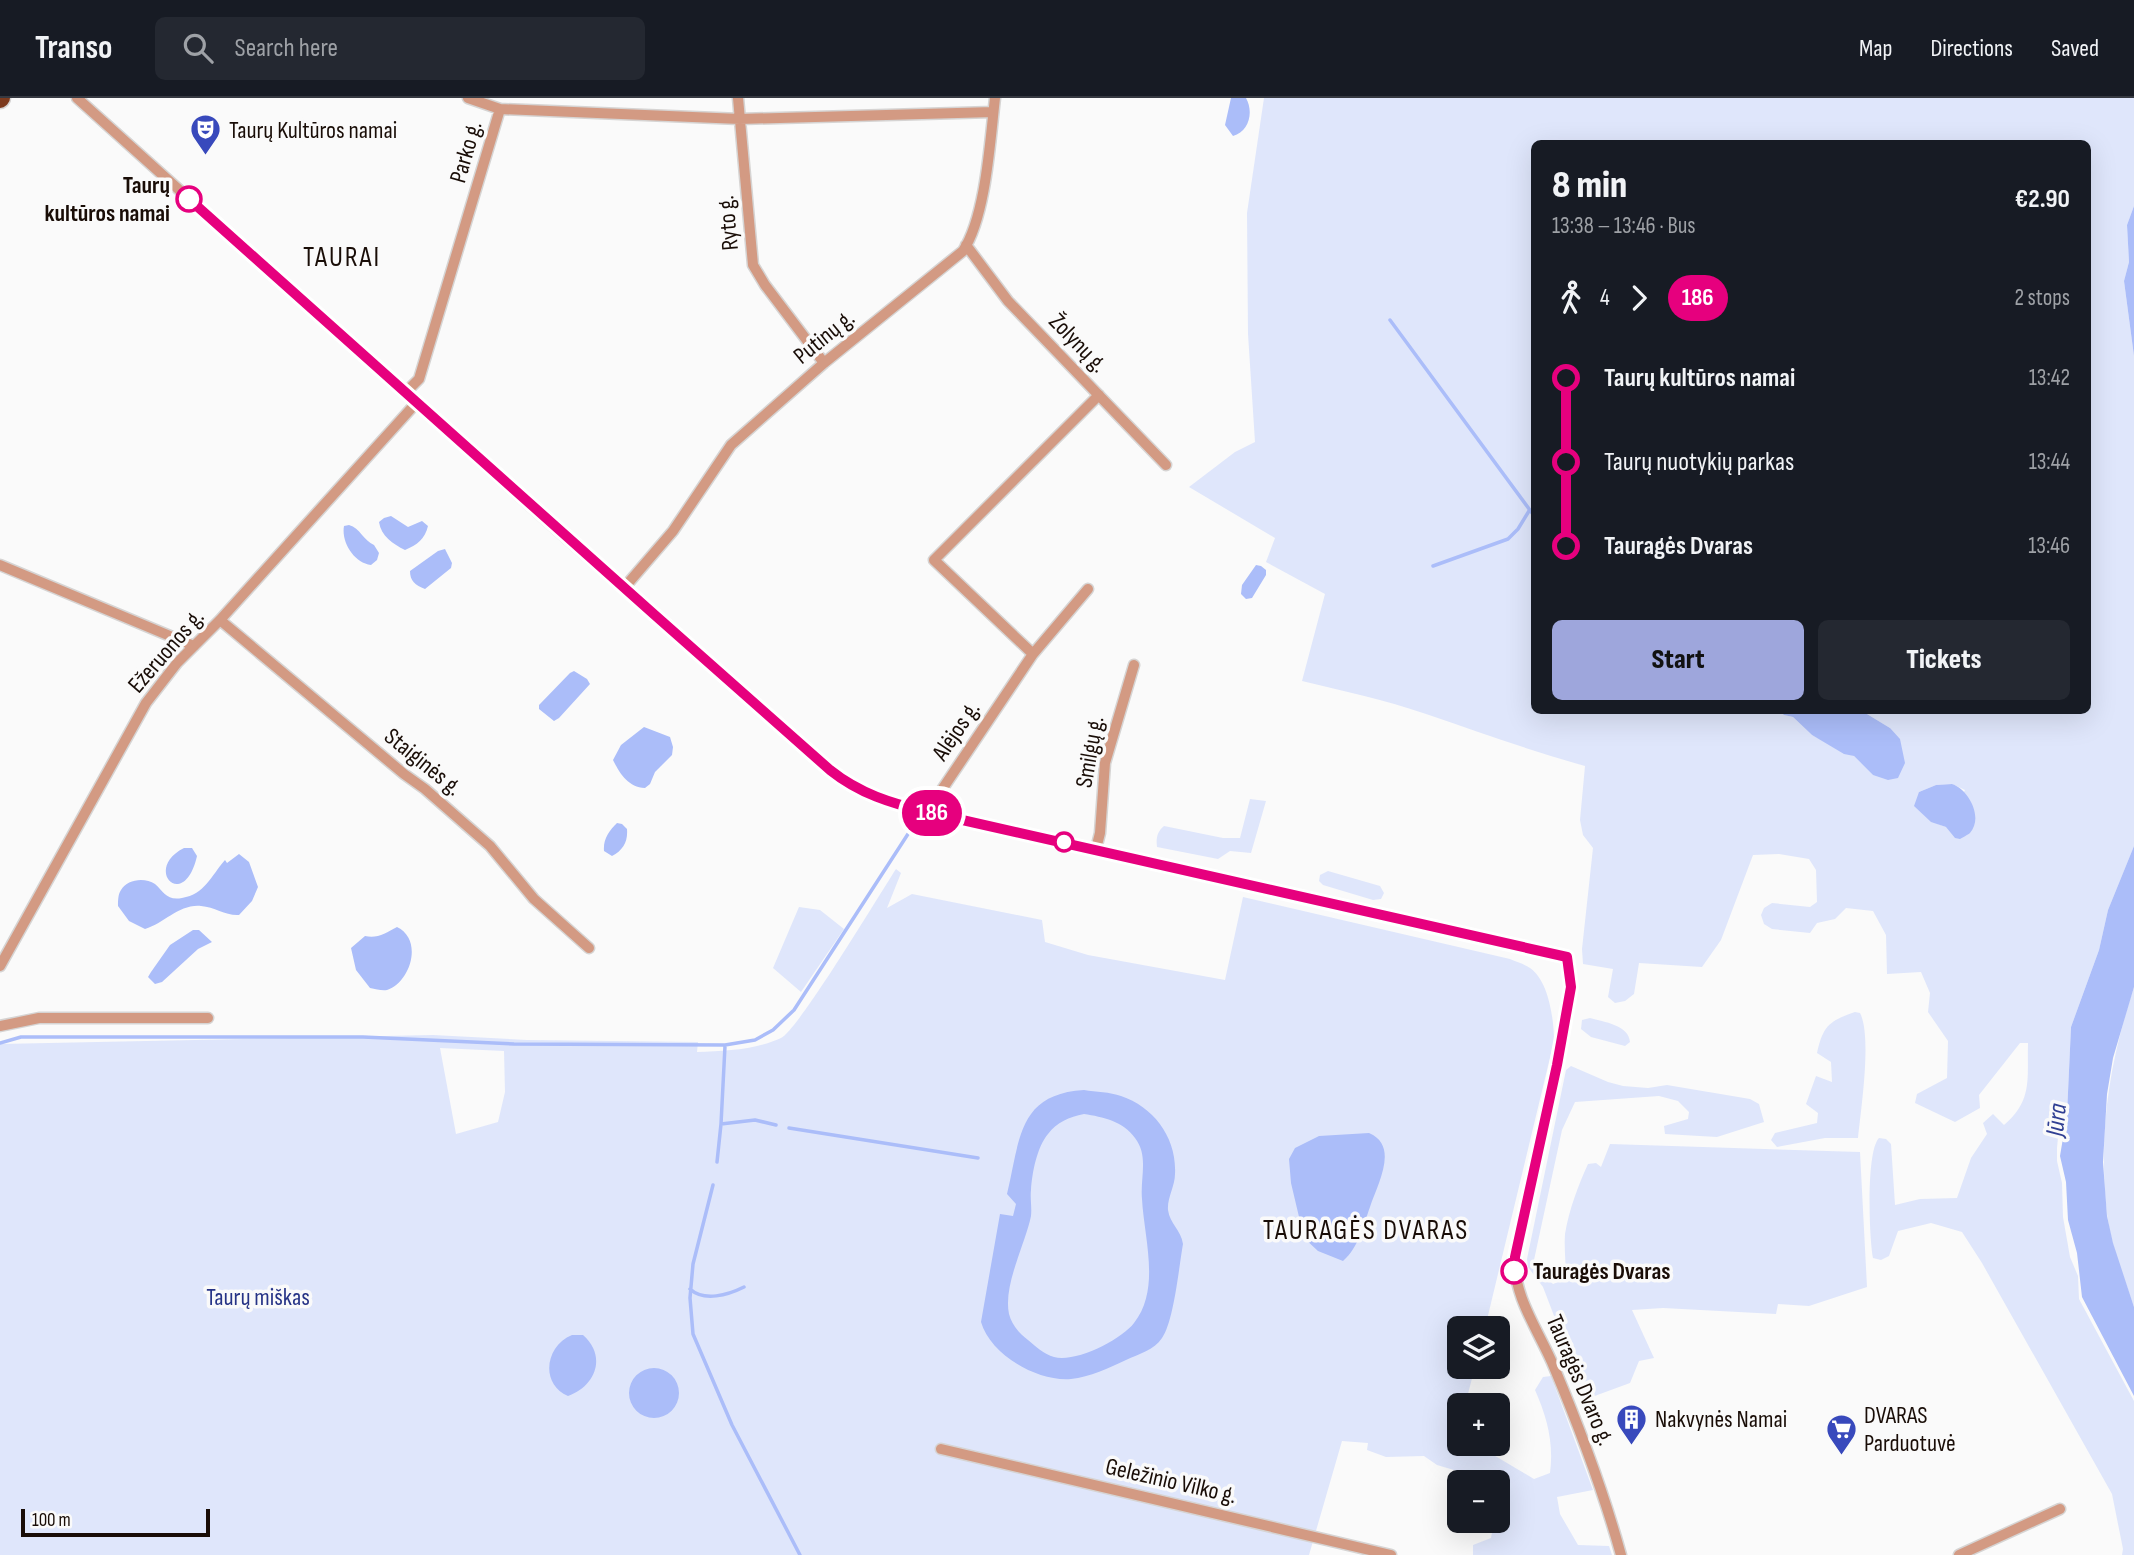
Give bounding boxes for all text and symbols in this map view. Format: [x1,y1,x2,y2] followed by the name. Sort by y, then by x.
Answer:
[155,17,645,80] search box
[35,28,113,68] text: Transo
[179,29,217,67] icon: search
[235,33,338,64] text: Search here
[1859,34,1892,63] text: Map
[1930,34,2013,63] text: Directions
[2051,34,2099,63] text: Saved
[189,113,223,157] theatre icon: Taurų Kultūros namai
[229,116,397,145] place label: Taurų Kultūros namai
[443,118,489,186] street label: Parko g.
[1552,163,1627,208] text: 8 min
[44,171,170,228] place label: Taurų kultūros namai
[2015,184,2070,215] text: €2.90
[176,186,202,212] marker: Taurų kultūros namai
[711,194,745,252] street label: Ryto g.
[1552,212,1696,240] text: 13:38 – 13:46 · Bus
[303,241,381,274] district label: TAURAI
[1552,279,1590,317] icon: walk
[1620,279,1658,317] icon: forward
[1682,283,1714,312] text: 186
[1600,284,1610,312] text: 4
[2014,284,2070,312] text: 2 stops
[788,304,860,370] street label: Putinų g.
[1043,307,1113,379] street label: Žolynų g.
[1604,363,1795,394] text: Taurų kultūros namai
[2029,364,2070,392] text: 13:42
[1604,447,1794,478] text: Taurų nuotykių parkas
[2029,448,2070,476] text: 13:44
[1604,531,1753,562] text: Tauragės Dvaras
[2028,532,2070,560] text: 13:46
[122,603,210,699] street label: Ežeruonos g.
[1552,620,1804,700] button: Start
[1818,620,2070,700] button: Tickets
[925,696,986,767] street label: Alėjos g.
[1069,714,1111,790] street label: Smilgų g.
[378,722,468,802] street label: Staiginės g.
[892,790,972,836] line badge: 186
[916,798,948,827] text: 186
[1054,832,1074,852] unlabelled marker
[2040,1101,2074,1140] water label: Jūra
[1263,1214,1469,1247] district label: TAURAGĖS DVARAS
[1533,1257,1670,1286] place label: Tauragės Dvaras
[1501,1258,1527,1284] marker: Tauragės Dvaras
[206,1283,310,1312] park label: Taurų miškas
[1539,1310,1621,1450] street label: Tauragės Dvaro g.
[1447,1316,1510,1533] map controls
[1447,1316,1510,1379] button: layers
[1447,1393,1510,1456] button: +
[1864,1401,1956,1458] place label: DVARAS Parduotuvė
[1615,1402,1649,1446] building icon: Nakvynės Namai
[1655,1405,1787,1434] place label: Nakvynės Namai
[1824,1412,1858,1456] supermarket icon: DVARAS Parduotuvė
[1103,1452,1239,1510] street label: Geležinio Vilko g.
[1447,1470,1510,1533] button: −
[21,1506,210,1538] scale bar
[32,1509,71,1532] text: 100 m

